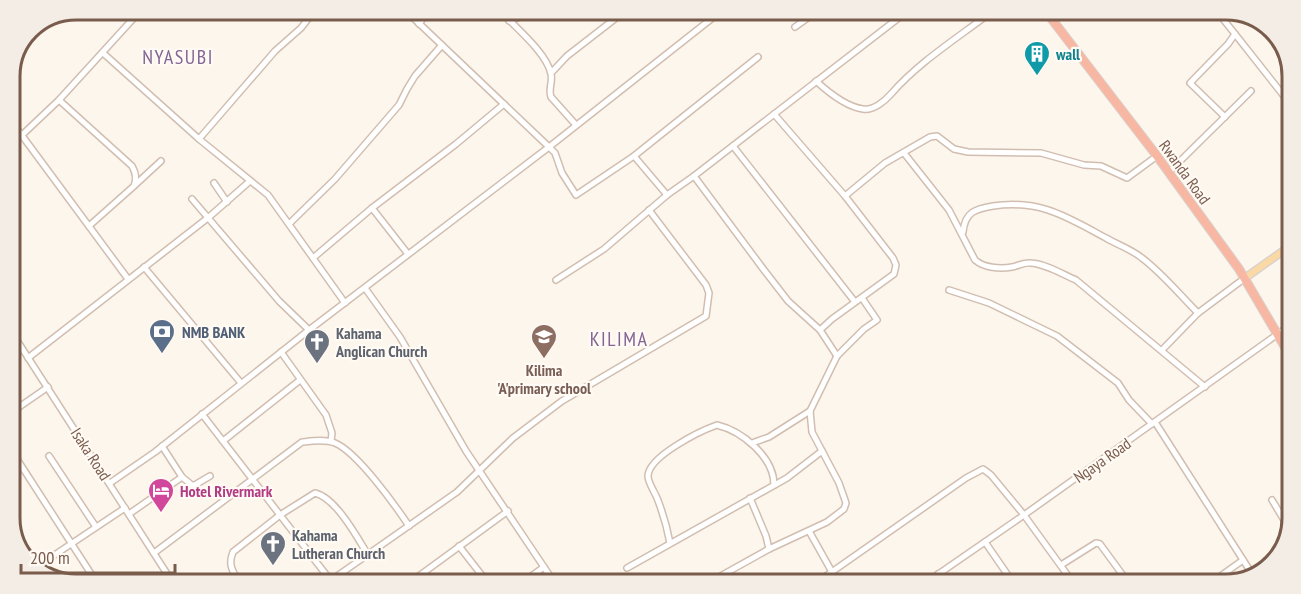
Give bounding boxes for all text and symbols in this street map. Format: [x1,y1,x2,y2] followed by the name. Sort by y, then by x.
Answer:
[1022,39,1052,77] building icon: wall
[142,44,214,70] district label: NYASUBI
[1055,44,1080,64] place label: wall
[1155,136,1215,208] street label: Rwanda Road
[147,317,177,355] bank icon: NMB BANK
[182,322,246,342] place label: NMB BANK
[529,322,559,360] school or university icon: Kilima 'A'primary school
[335,323,427,361] place label: Kahama Anglican Church
[590,326,648,352] district label: KILIMA
[302,327,332,365] church icon: Kahama Anglican Church
[497,360,591,398] place label: Kilima 'A'primary school
[67,424,115,484] street label: Isaka Road
[1070,433,1134,487] street label: Ngaya Road
[146,476,176,514] hotel icon: Hotel Rivermark
[180,481,273,501] place label: Hotel Rivermark
[292,525,385,563] place label: Kahama Lutheran Church
[258,529,288,567] church icon: Kahama Lutheran Church
[21,537,176,575] scale bar
[30,546,70,569] text: 200 m

